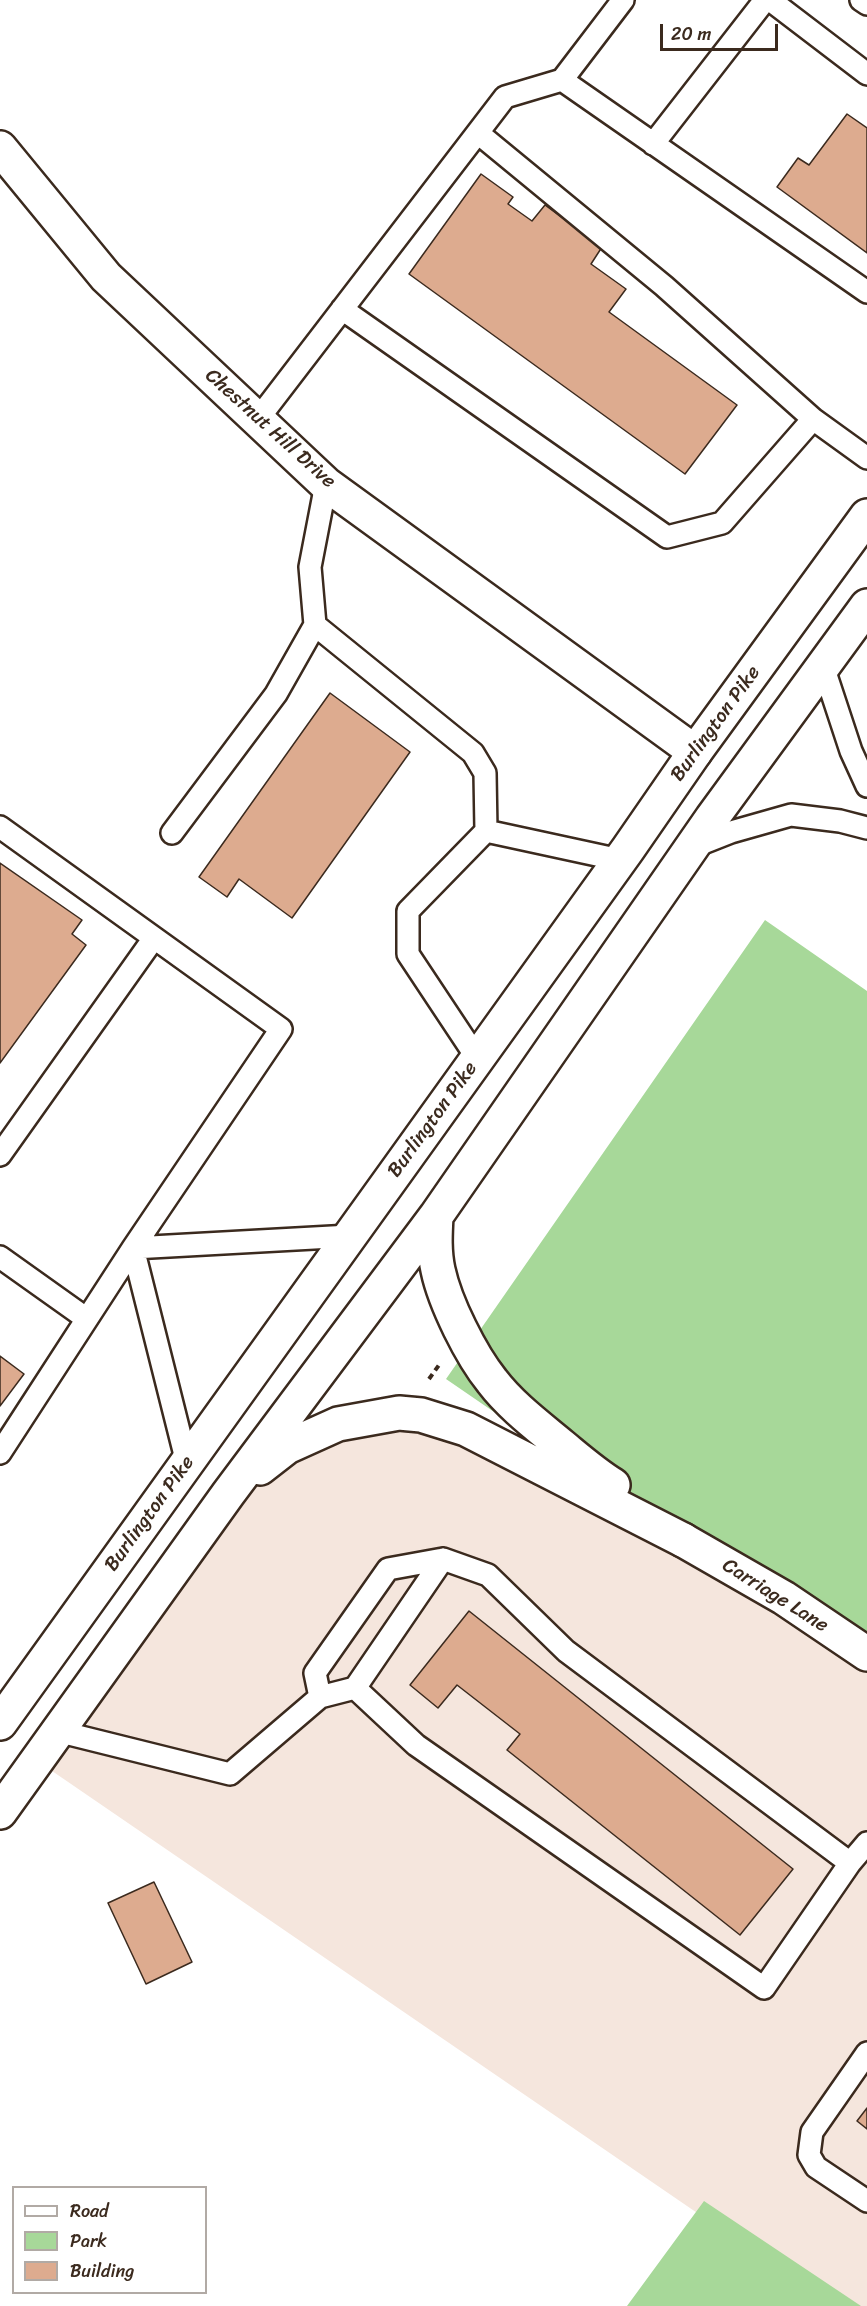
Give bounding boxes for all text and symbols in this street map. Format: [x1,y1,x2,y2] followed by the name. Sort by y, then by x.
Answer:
[663,12,782,50] scale bar
[671,18,711,50] text: 20 m
[200,364,340,494] street label: Chestnut Hill Drive
[666,662,766,786] street label: Burlington Pike
[383,1058,483,1182] street label: Burlington Pike
[100,1452,200,1576] street label: Burlington Pike
[718,1554,832,1638] street label: Carriage Lane
[12,2186,207,2294] legend
[70,2195,109,2227] text: Road
[70,2225,107,2257] text: Park
[70,2255,134,2287] text: Building

